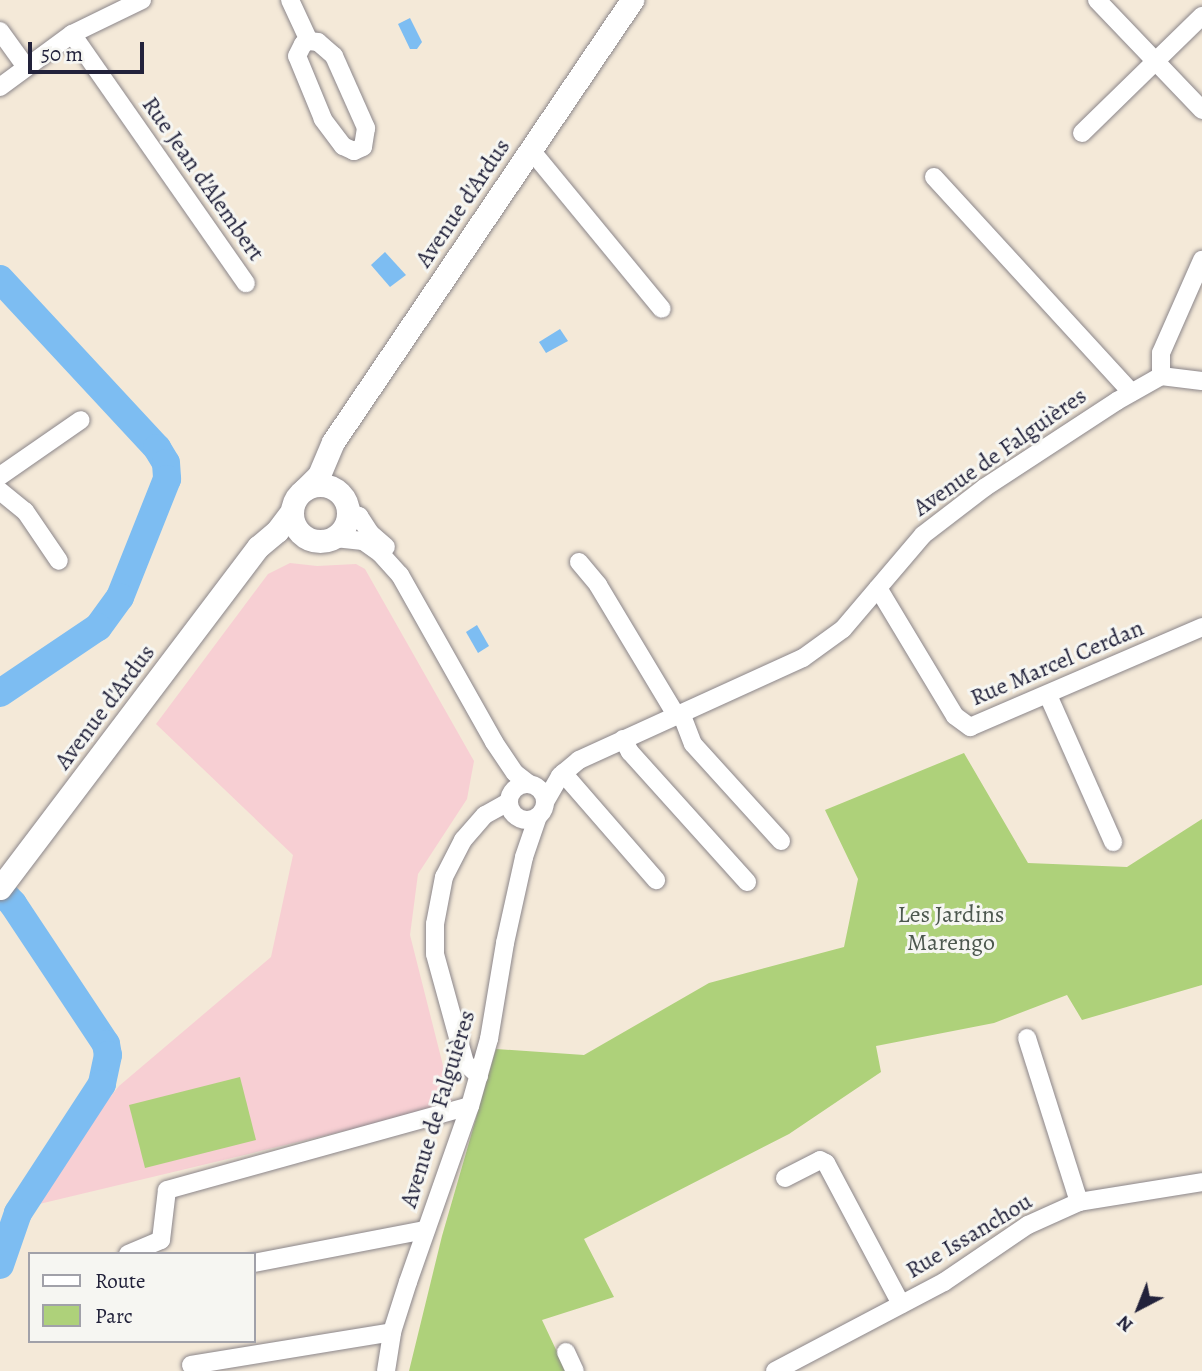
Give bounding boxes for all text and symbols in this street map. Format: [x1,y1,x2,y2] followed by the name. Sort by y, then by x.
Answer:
[32,28,147,72] scale bar
[41,40,83,68] text: 50 m
[136,91,270,267] street label: Rue Jean d'Alembert
[409,133,517,273] street label: Avenue d'Ardus
[908,381,1092,523] street label: Avenue de Falguières
[966,614,1148,712] street label: Rue Marcel Cerdan
[49,639,161,775] street label: Avenue d'Ardus
[897,901,1005,957] park label: Les Jardins Marengo
[394,1007,482,1211] street label: Avenue de Falguières
[901,1187,1037,1285] street label: Rue Issanchou
[28,1252,256,1343] legend
[95,1267,145,1295] text: Route
[1104,1273,1174,1343] north arrow
[95,1302,133,1330] text: Parc
[1111,1309,1139,1338] text: N

